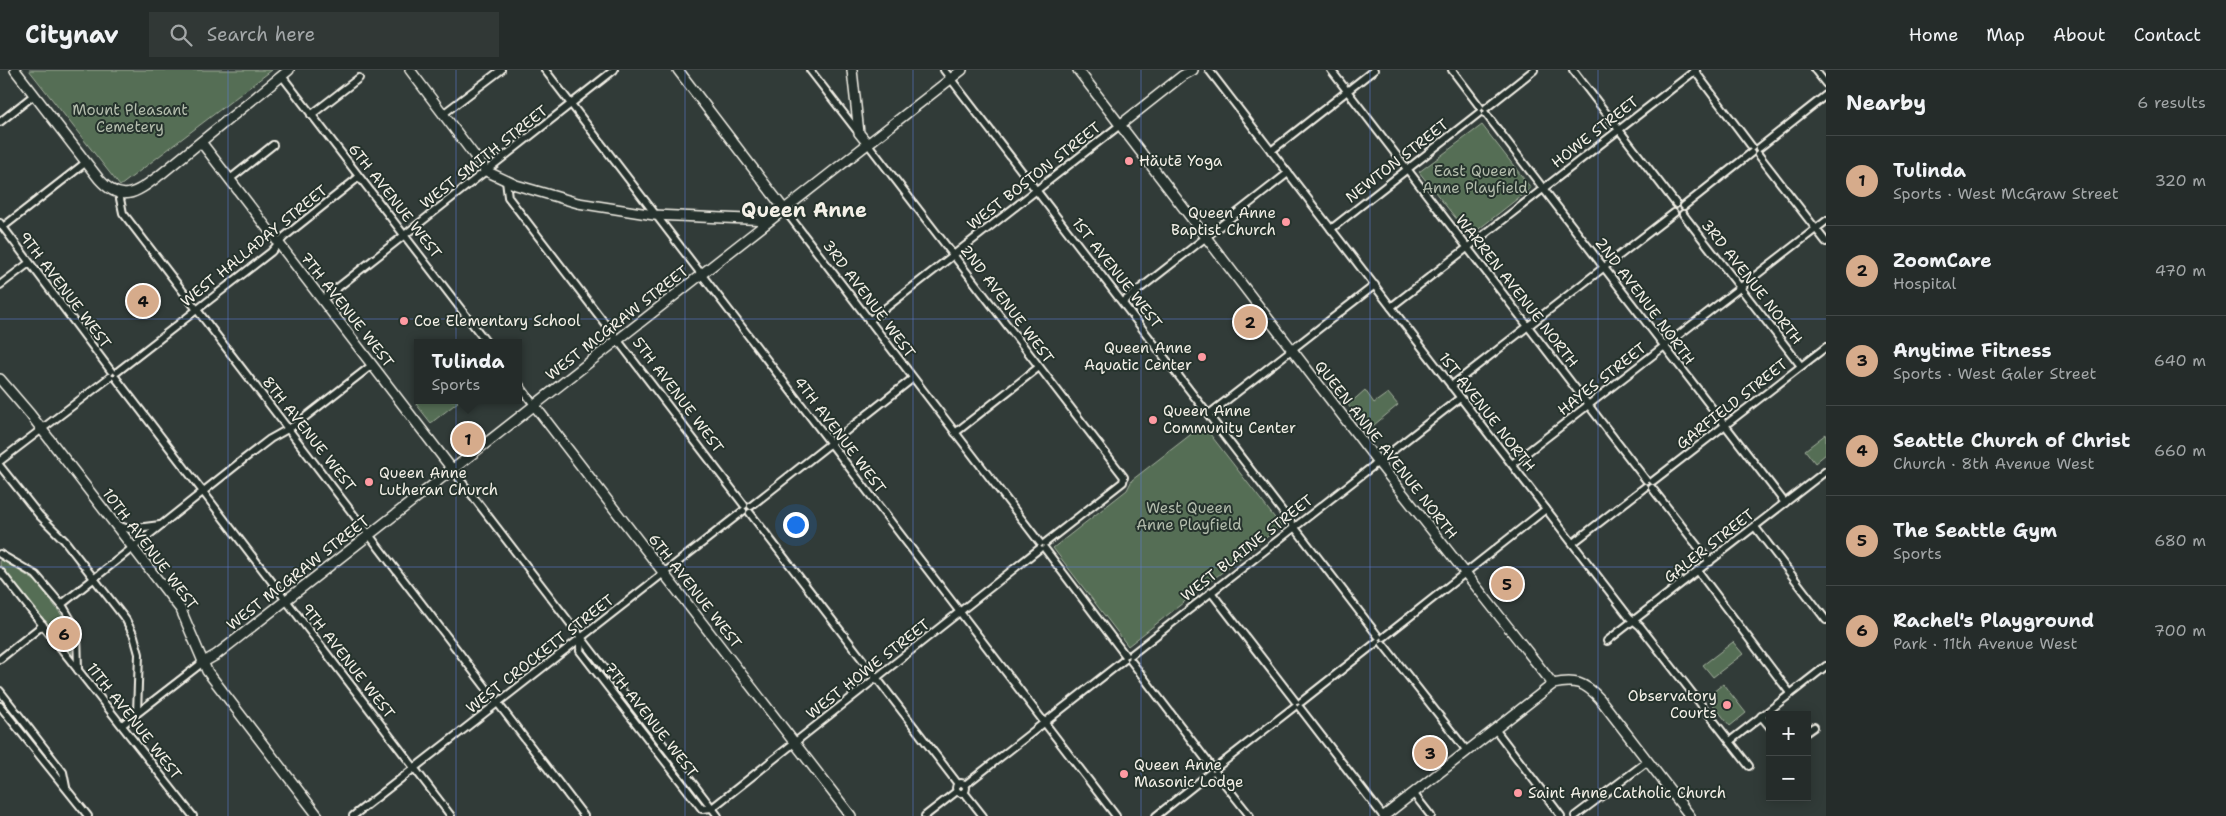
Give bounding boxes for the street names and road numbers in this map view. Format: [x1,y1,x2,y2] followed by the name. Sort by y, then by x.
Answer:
[1547,92,1643,172] street label: HOWE STREET
[416,101,552,213] street label: WEST SMITH STREET
[1341,115,1453,207] street label: NEWTON STREET
[963,118,1105,234] street label: WEST BOSTON STREET
[344,140,446,262] street label: 6TH AVENUE WEST
[176,181,332,311] street label: WEST HALLADAY STREET
[1451,211,1583,371] street label: WARREN AVENUE NORTH
[1068,214,1166,332] street label: 1ST AVENUE WEST
[1697,215,1807,349] street label: 3RD AVENUE NORTH
[15,228,115,352] street label: 9TH AVENUE WEST
[1591,233,1699,369] street label: 2ND AVENUE NORTH
[818,236,920,362] street label: 3RD AVENUE WEST
[956,241,1058,367] street label: 2ND AVENUE WEST
[296,248,398,372] street label: 7TH AVENUE WEST
[542,261,692,385] street label: WEST MCGRAW STREET
[628,333,728,457] street label: 5TH AVENUE WEST
[1554,338,1650,420] street label: HAYES STREET
[1434,348,1540,476] street label: 1ST AVENUE NORTH
[1672,354,1792,454] street label: GARFIELD STREET
[1310,357,1462,543] street label: QUEEN ANNE AVENUE NORTH
[258,372,360,496] street label: 8TH AVENUE WEST
[790,373,890,497] street label: 4TH AVENUE WEST
[98,484,202,614] street label: 10TH AVENUE WEST
[1177,490,1317,606] street label: WEST BLAINE STREET
[1660,504,1758,588] street label: GALER STREET
[223,511,373,635] street label: WEST MCGRAW STREET
[644,530,746,652] street label: 6TH AVENUE WEST
[462,590,618,718] street label: WEST CROCKETT STREET
[297,599,399,723] street label: 9TH AVENUE WEST
[802,614,934,724] street label: WEST HOWE STREET
[82,658,186,784] street label: 11TH AVENUE WEST
[600,658,702,782] street label: 7TH AVENUE WEST

